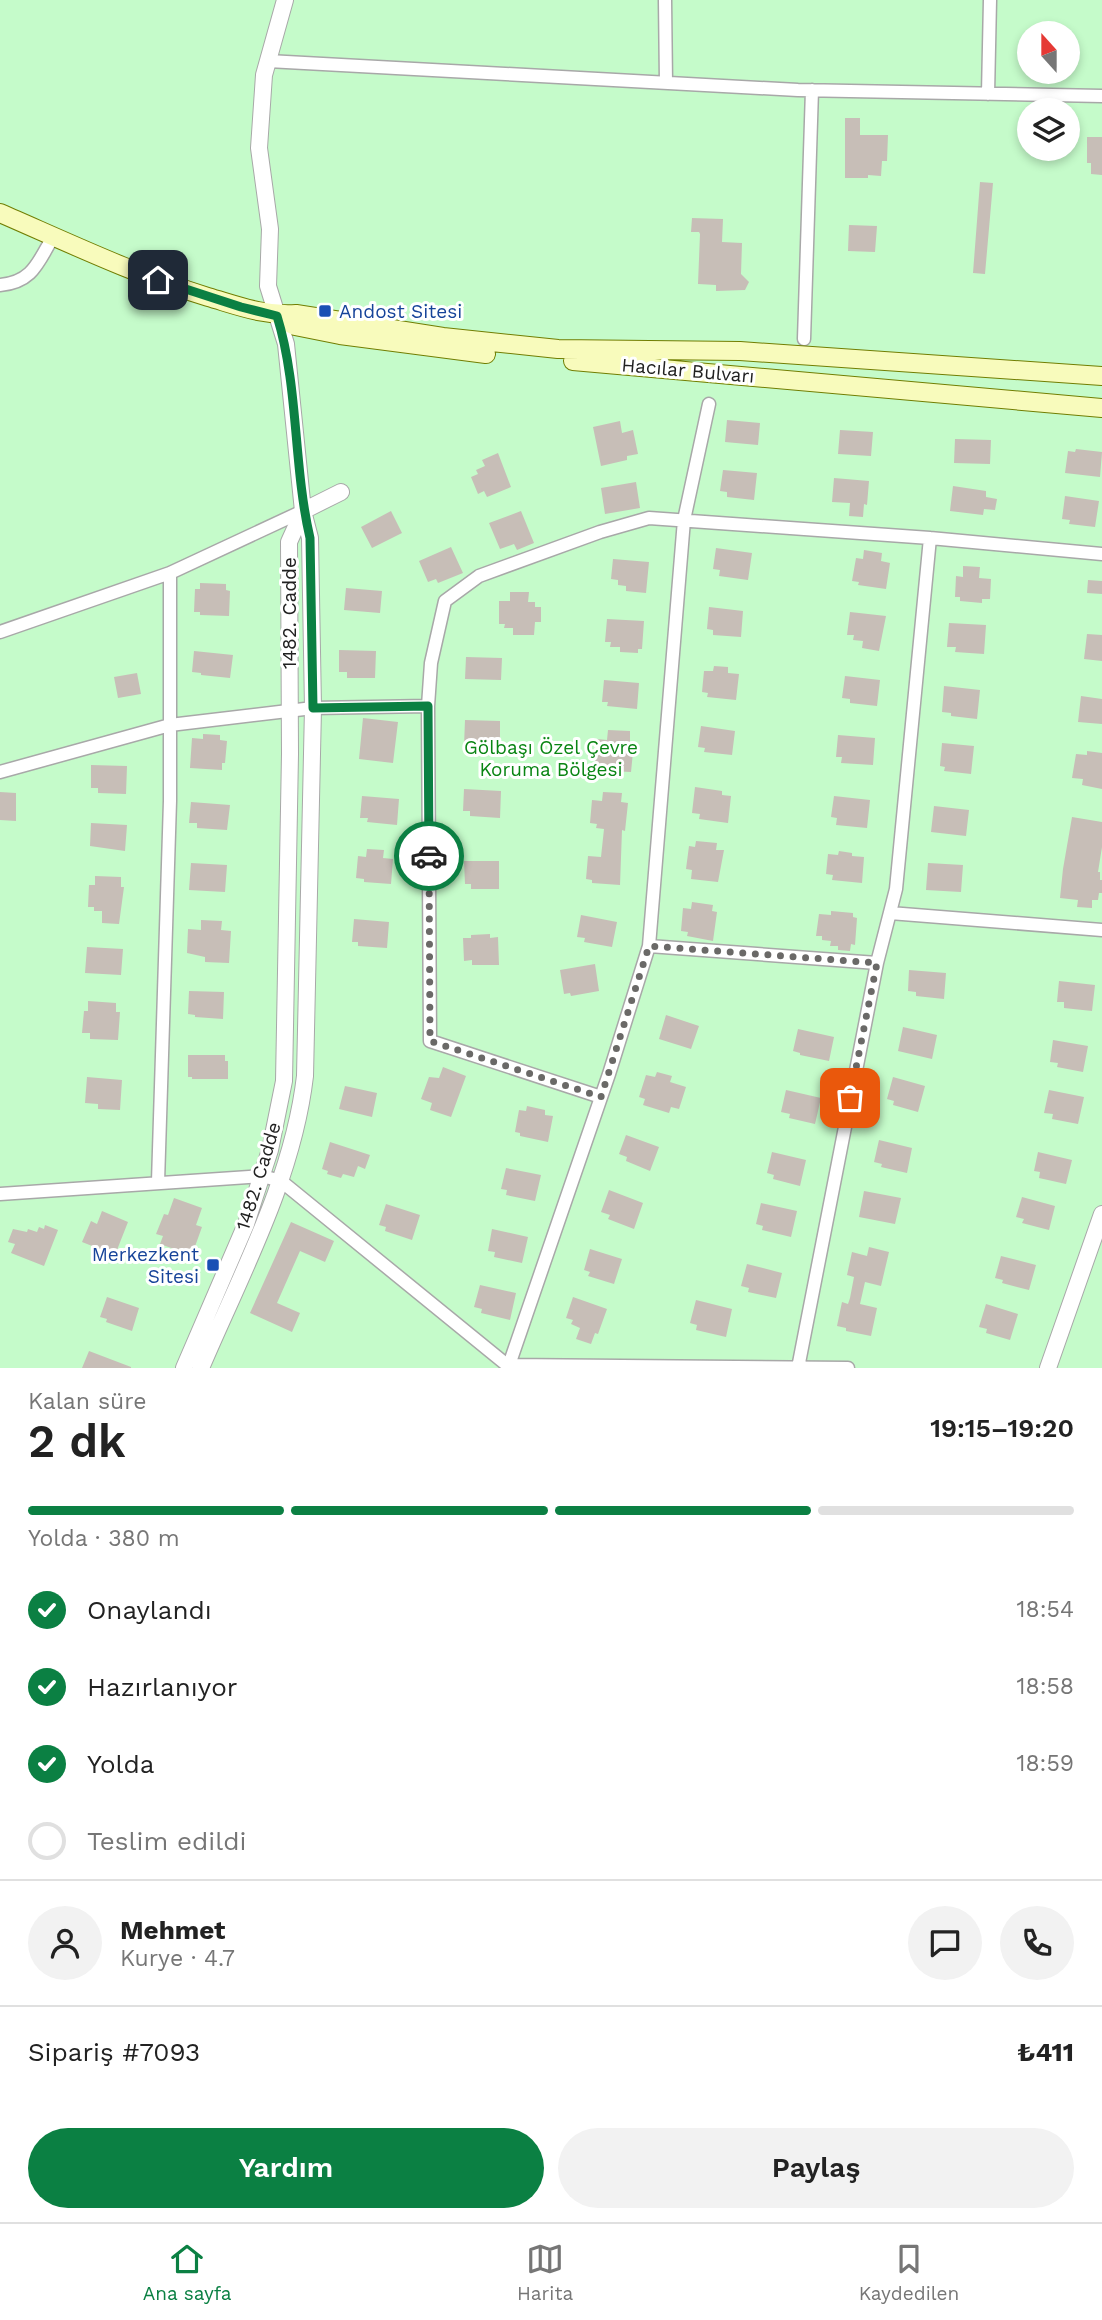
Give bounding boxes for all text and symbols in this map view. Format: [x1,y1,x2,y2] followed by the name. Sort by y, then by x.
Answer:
[1017,21,1080,84] north arrow
[1017,21,1080,161] map controls
[1017,98,1080,161] button: layers
[128,250,188,310] pin
[139,261,177,299] icon: home
[339,300,462,323] place label: Andost Sitesi
[317,303,333,319] marker: Andost Sitesi
[621,353,755,388] street label: Hacılar Bulvarı
[278,557,301,669] street label: 1482. Cadde
[464,736,638,781] park label: Gölbaşı Özel Çevre Koruma Bölgesi
[394,821,464,891] courier
[410,837,448,875] icon: car
[820,1068,880,1128] pin
[831,1079,869,1117] icon: bag
[231,1119,286,1233] street label: 1482. Cadde
[92,1243,199,1288] place label: Merkezkent Sitesi
[205,1257,221,1273] marker: Merkezkent Sitesi
[28,1388,147,1415] text: Kalan süre
[930,1413,1074,1443] text: 19:15–19:20
[28,1414,126,1468] text: 2 dk
[28,1525,180,1552] text: Yolda · 380 m
[28,1591,66,1629] icon: check
[87,1595,212,1625] text: Onaylandı
[1017,1596,1074,1623] text: 18:54
[28,1668,66,1706] icon: check
[87,1672,237,1702] text: Hazırlanıyor
[1017,1673,1074,1700] text: 18:58
[28,1745,66,1783] icon: check
[87,1749,155,1779] text: Yolda
[1016,1750,1074,1777] text: 18:59
[87,1826,246,1856] text: Teslim edildi
[28,1906,102,1980] button: person
[908,1906,982,1980] button: chat
[1000,1906,1074,1980] button: phone
[120,1915,225,1945] text: Mehmet
[120,1945,235,1972] text: Kurye · 4.7
[28,2037,200,2067] text: Sipariş #7093
[1017,2037,1074,2067] text: ₺411
[28,2128,544,2208] button: Yardım
[558,2128,1074,2208] button: Paylaş
[143,2240,232,2305] tab: Ana sayfa
[517,2240,573,2305] tab: Harita
[859,2240,959,2305] tab: Kaydedilen

